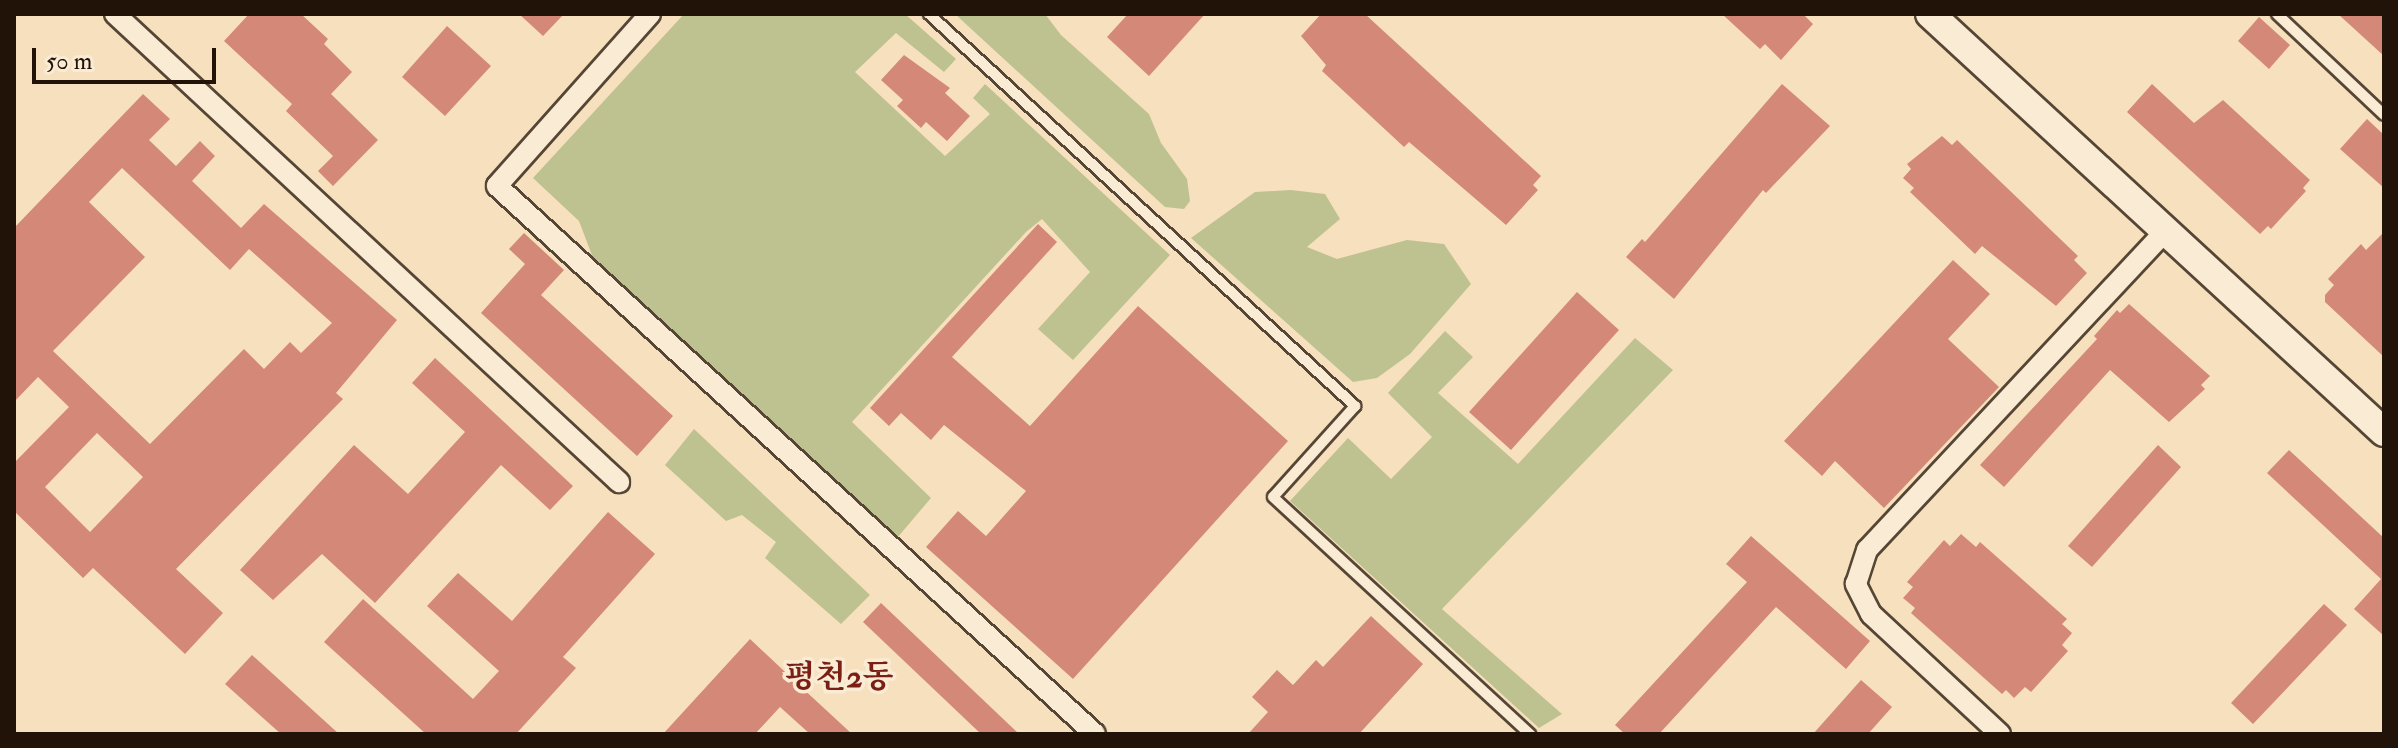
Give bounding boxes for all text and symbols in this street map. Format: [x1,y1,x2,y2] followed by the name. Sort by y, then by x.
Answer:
[36,32,220,82] scale bar
[46,46,92,77] text: 50 m
[785,658,893,696] district label: 평천2동

